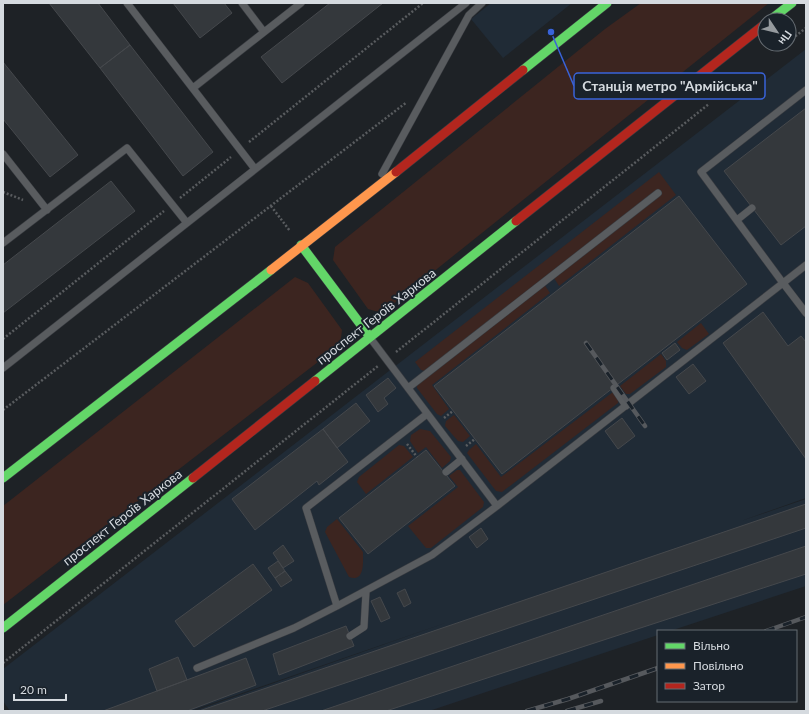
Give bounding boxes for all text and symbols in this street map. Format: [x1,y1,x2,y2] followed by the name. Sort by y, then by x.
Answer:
[757,12,797,52] north arrow
[776,28,795,48] text: Пн
[574,73,765,99] callout: Станція метро "Армійська"
[582,77,758,94] text: Станція метро "Армійська"
[313,264,439,368] street label: проспект Героїв Харкова
[59,465,185,569] street label: проспект Героїв Харкова
[657,630,797,702] legend
[693,638,730,653] text: Вільно
[693,658,744,673] text: Повільно
[14,676,66,702] scale bar
[693,678,725,693] text: Затор
[20,682,47,697] text: 20 m

